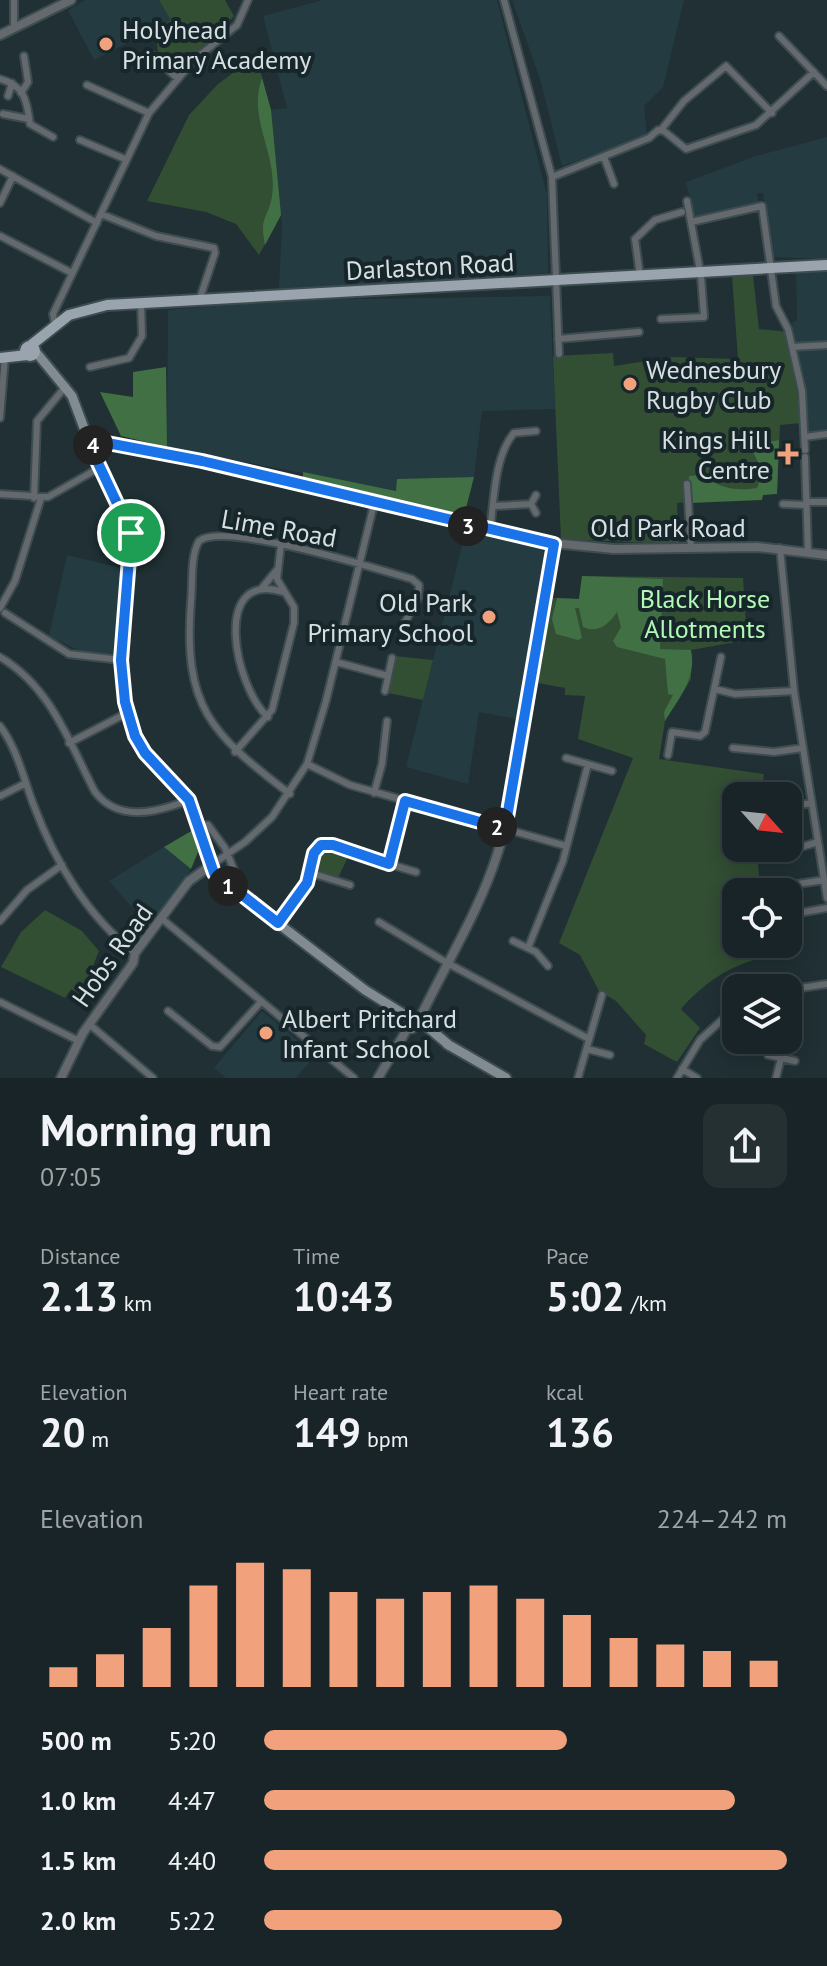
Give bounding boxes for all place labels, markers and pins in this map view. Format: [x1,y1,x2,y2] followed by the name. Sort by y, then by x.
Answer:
[122,13,312,76] place label: Holyhead Primary Academy
[97,35,115,53] marker: Holyhead Primary Academy
[646,353,781,416] place label: Wednesbury Rugby Club
[621,375,639,393] marker: Wednesbury Rugby Club
[661,423,770,486] place label: Kings Hill Centre
[73,425,113,465] pin: 4
[777,443,799,465] marker: Kings Hill Centre
[97,499,165,567] pin
[448,506,488,546] pin: 3
[307,586,474,649] place label: Old Park Primary School
[480,608,498,626] marker: Old Park Primary School
[477,807,517,847] pin: 2
[208,866,248,906] pin: 1
[282,1002,457,1065] place label: Albert Pritchard Infant School
[257,1024,275,1042] marker: Albert Pritchard Infant School

